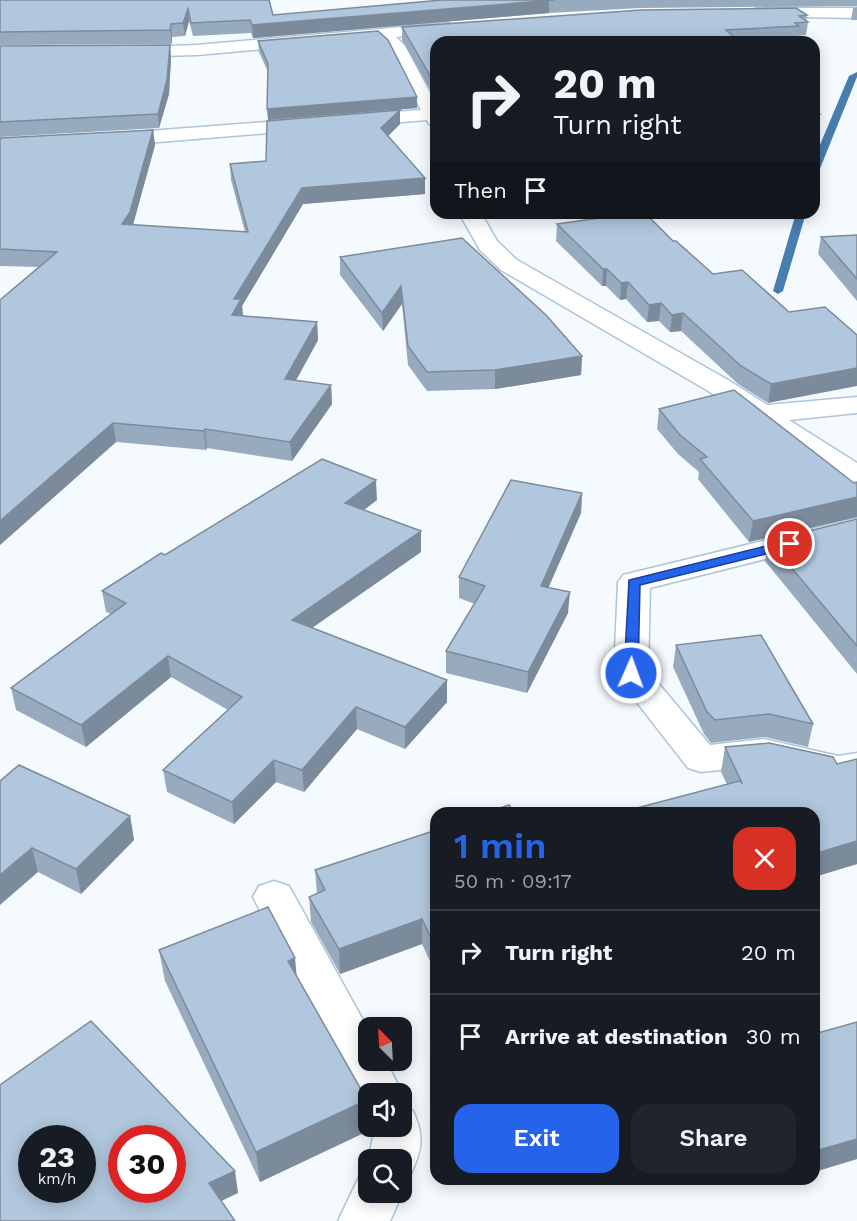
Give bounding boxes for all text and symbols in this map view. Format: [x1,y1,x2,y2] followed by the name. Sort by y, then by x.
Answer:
[553,59,657,108] text: 20 m
[454,60,532,138] icon: right
[553,109,682,141] text: Turn right
[519,174,552,207] icon: arrive
[454,178,507,203] text: Then
[764,518,815,569] pin
[773,527,806,560] icon: arrive
[599,641,663,705] position arrow
[454,825,546,867] text: 1 min
[733,827,796,890] button: close
[454,869,572,893] text: 50 m · 09:17
[454,936,487,969] icon: right
[505,940,612,965] text: Turn right
[741,940,796,965] text: 20 m
[358,1017,412,1071] north arrow
[358,1017,412,1203] map controls
[454,1020,487,1053] icon: arrive
[505,1024,728,1049] text: Arrive at destination
[746,1024,801,1049] text: 30 m
[358,1083,412,1137] button: sound
[454,1104,619,1173] button: Exit
[631,1104,796,1173] button: Share
[108,1125,186,1203] speed limit sign: 30
[39,1139,75,1174] text: 23
[358,1149,412,1203] button: search
[38,1170,76,1188] text: km/h

